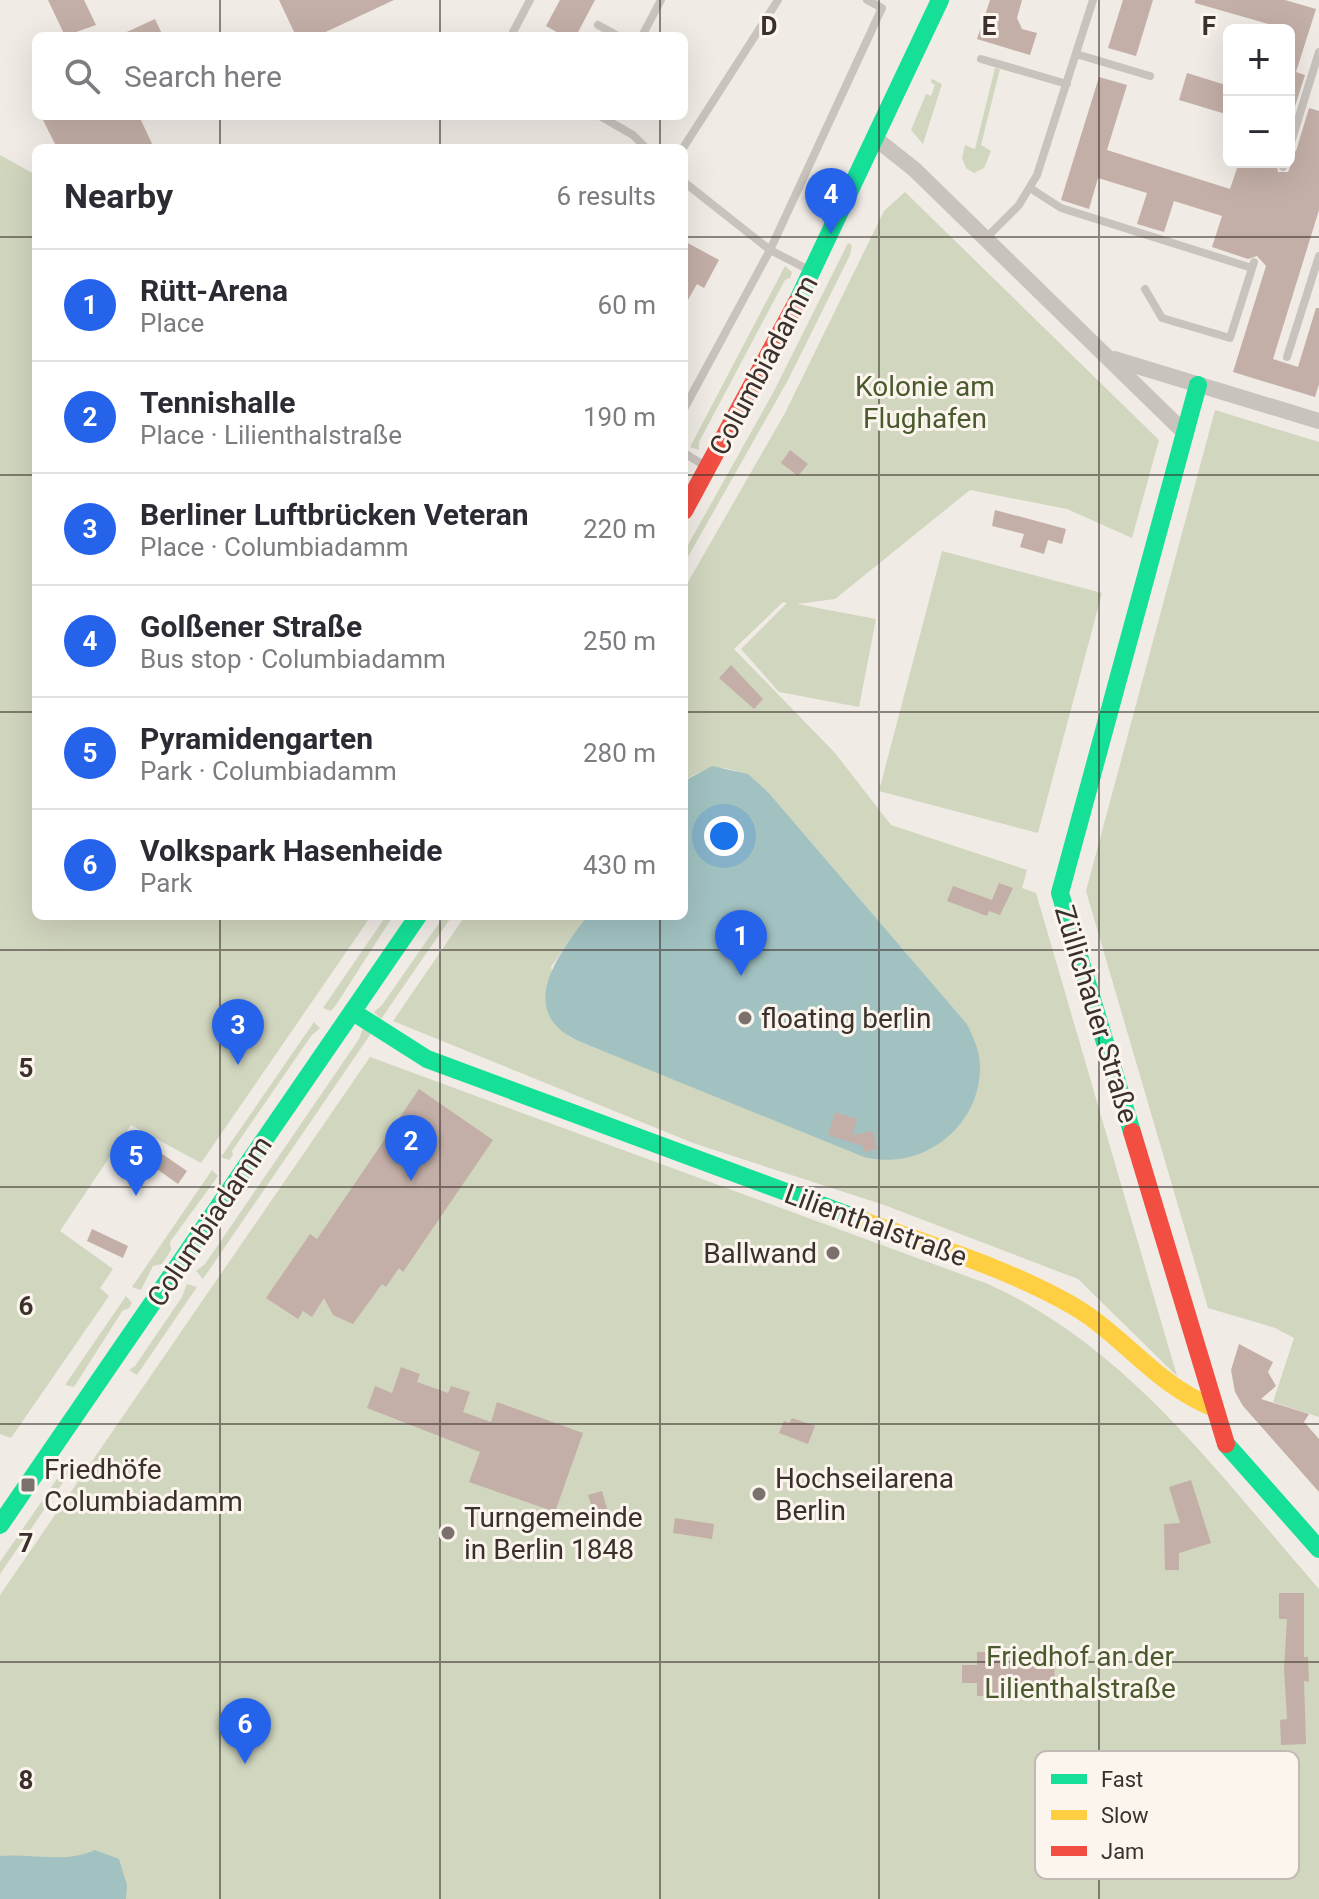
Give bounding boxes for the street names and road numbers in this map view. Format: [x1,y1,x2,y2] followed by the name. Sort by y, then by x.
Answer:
[702,270,825,461] street label: Columbiadamm
[1048,901,1145,1127] street label: Züllichauer Straße
[140,1130,279,1313] street label: Columbiadamm
[780,1177,972,1274] street label: Lilienthalstraße

